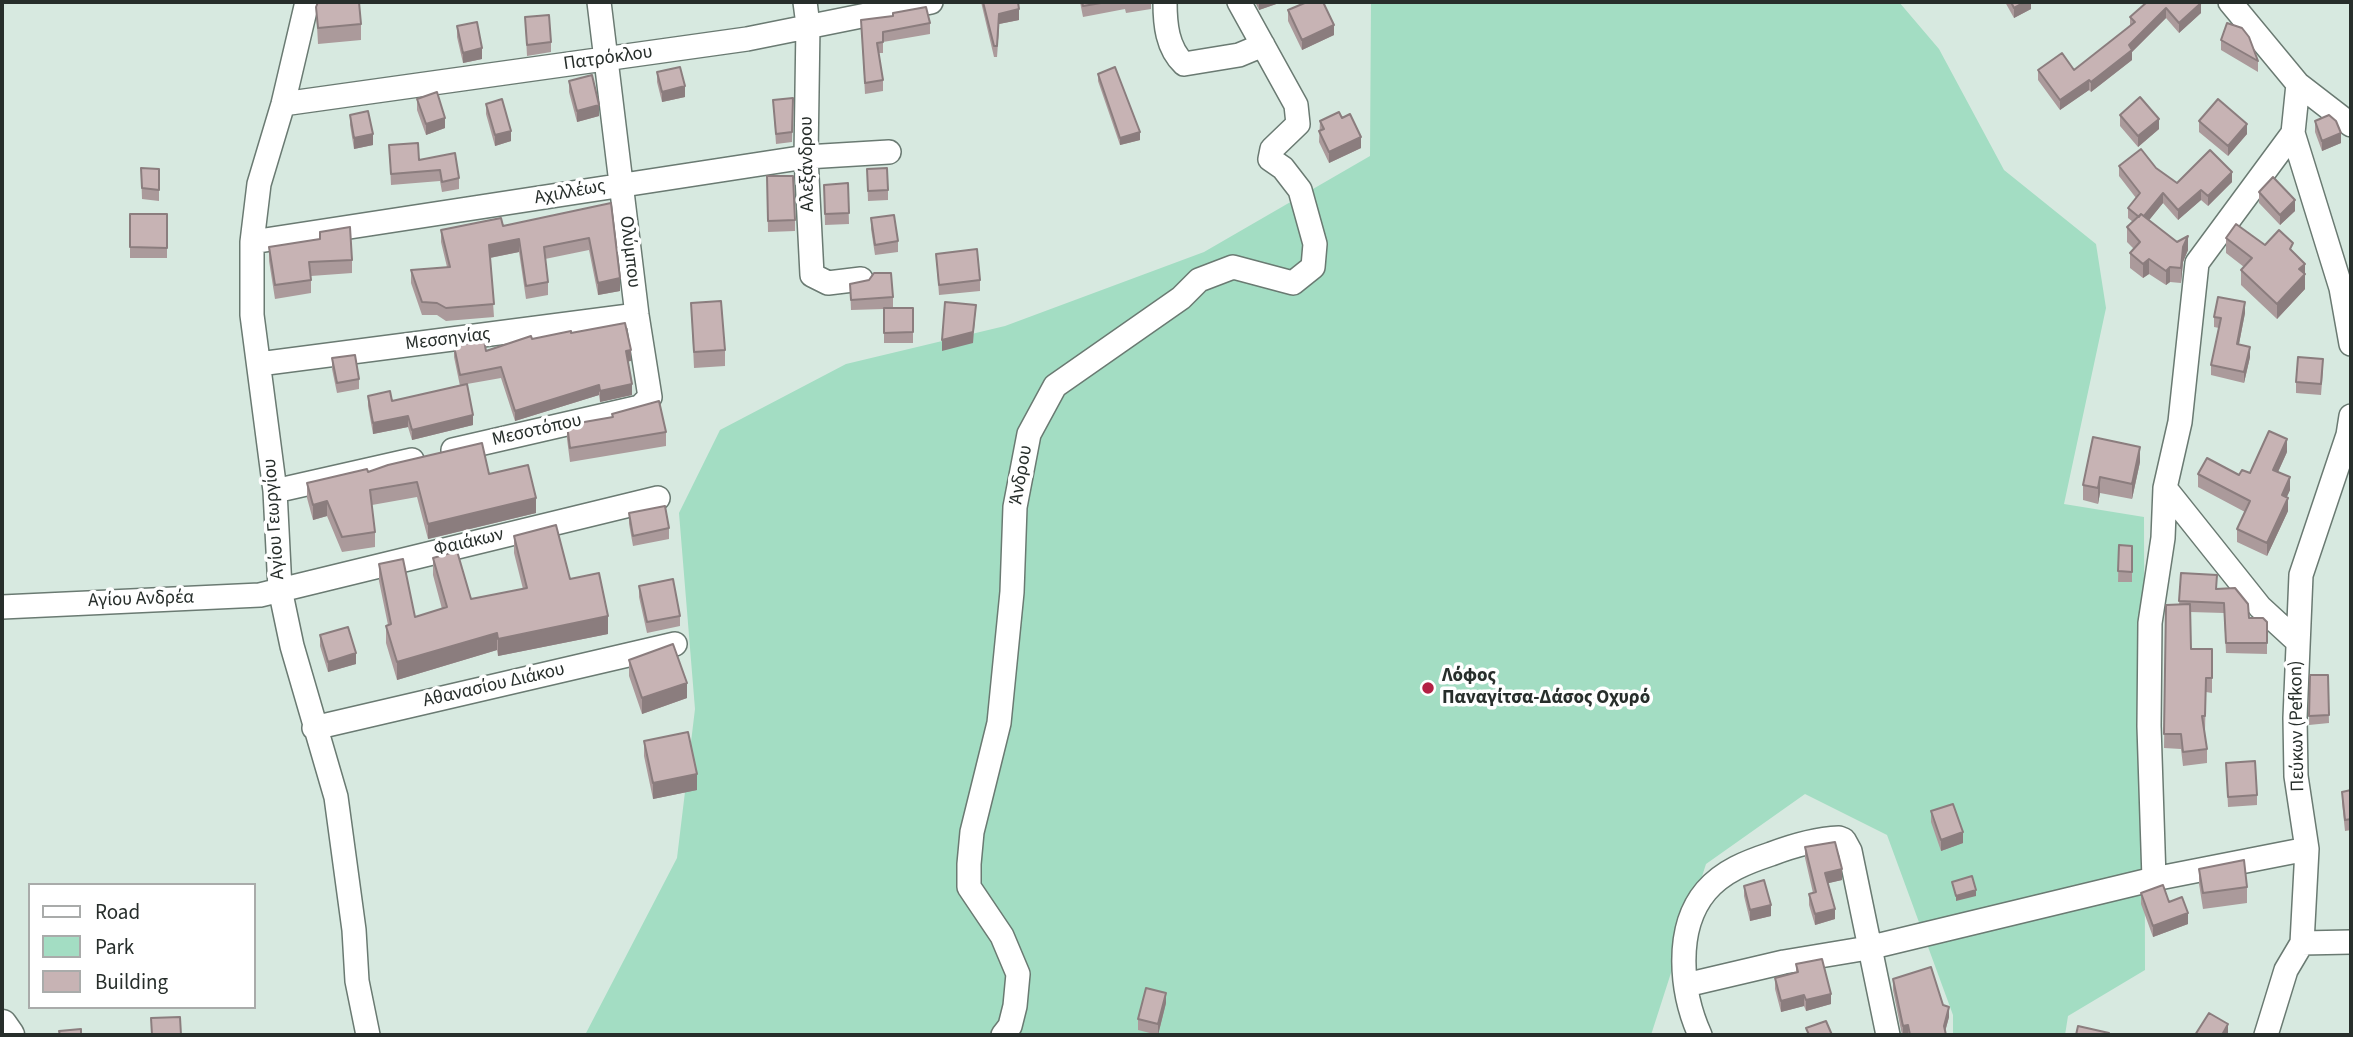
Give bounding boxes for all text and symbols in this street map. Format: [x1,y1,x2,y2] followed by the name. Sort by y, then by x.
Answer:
[562,41,654,77] street label: Πατρόκλου
[796,116,820,212] street label: Αλεξάνδρου
[533,176,607,210] street label: Αχιλλέως
[613,215,645,289] street label: Ολύμπου
[404,323,492,357] street label: Μεσσηνίας
[490,410,584,452] street label: Μεσοτόπου
[1006,444,1038,506] street label: Άνδρου
[259,458,291,580] street label: Αγίου Γεωργίου
[432,524,506,562] street label: Φαιάκων
[88,587,194,613] street label: Αγίου Ανδρέα
[421,659,567,713] street label: Αθανασίου Διάκου
[2285,660,2311,792] street label: Πεύκων (Pefkon)
[1442,666,1650,710] place label: Λόφος Παναγίτσα-Δάσος Οχυρό
[1420,680,1436,696] marker: Λόφος Παναγίτσα-Δάσος Οχυρό
[28,883,256,1009] legend
[95,897,140,927] text: Road
[95,932,134,962] text: Park
[95,967,168,997] text: Building

